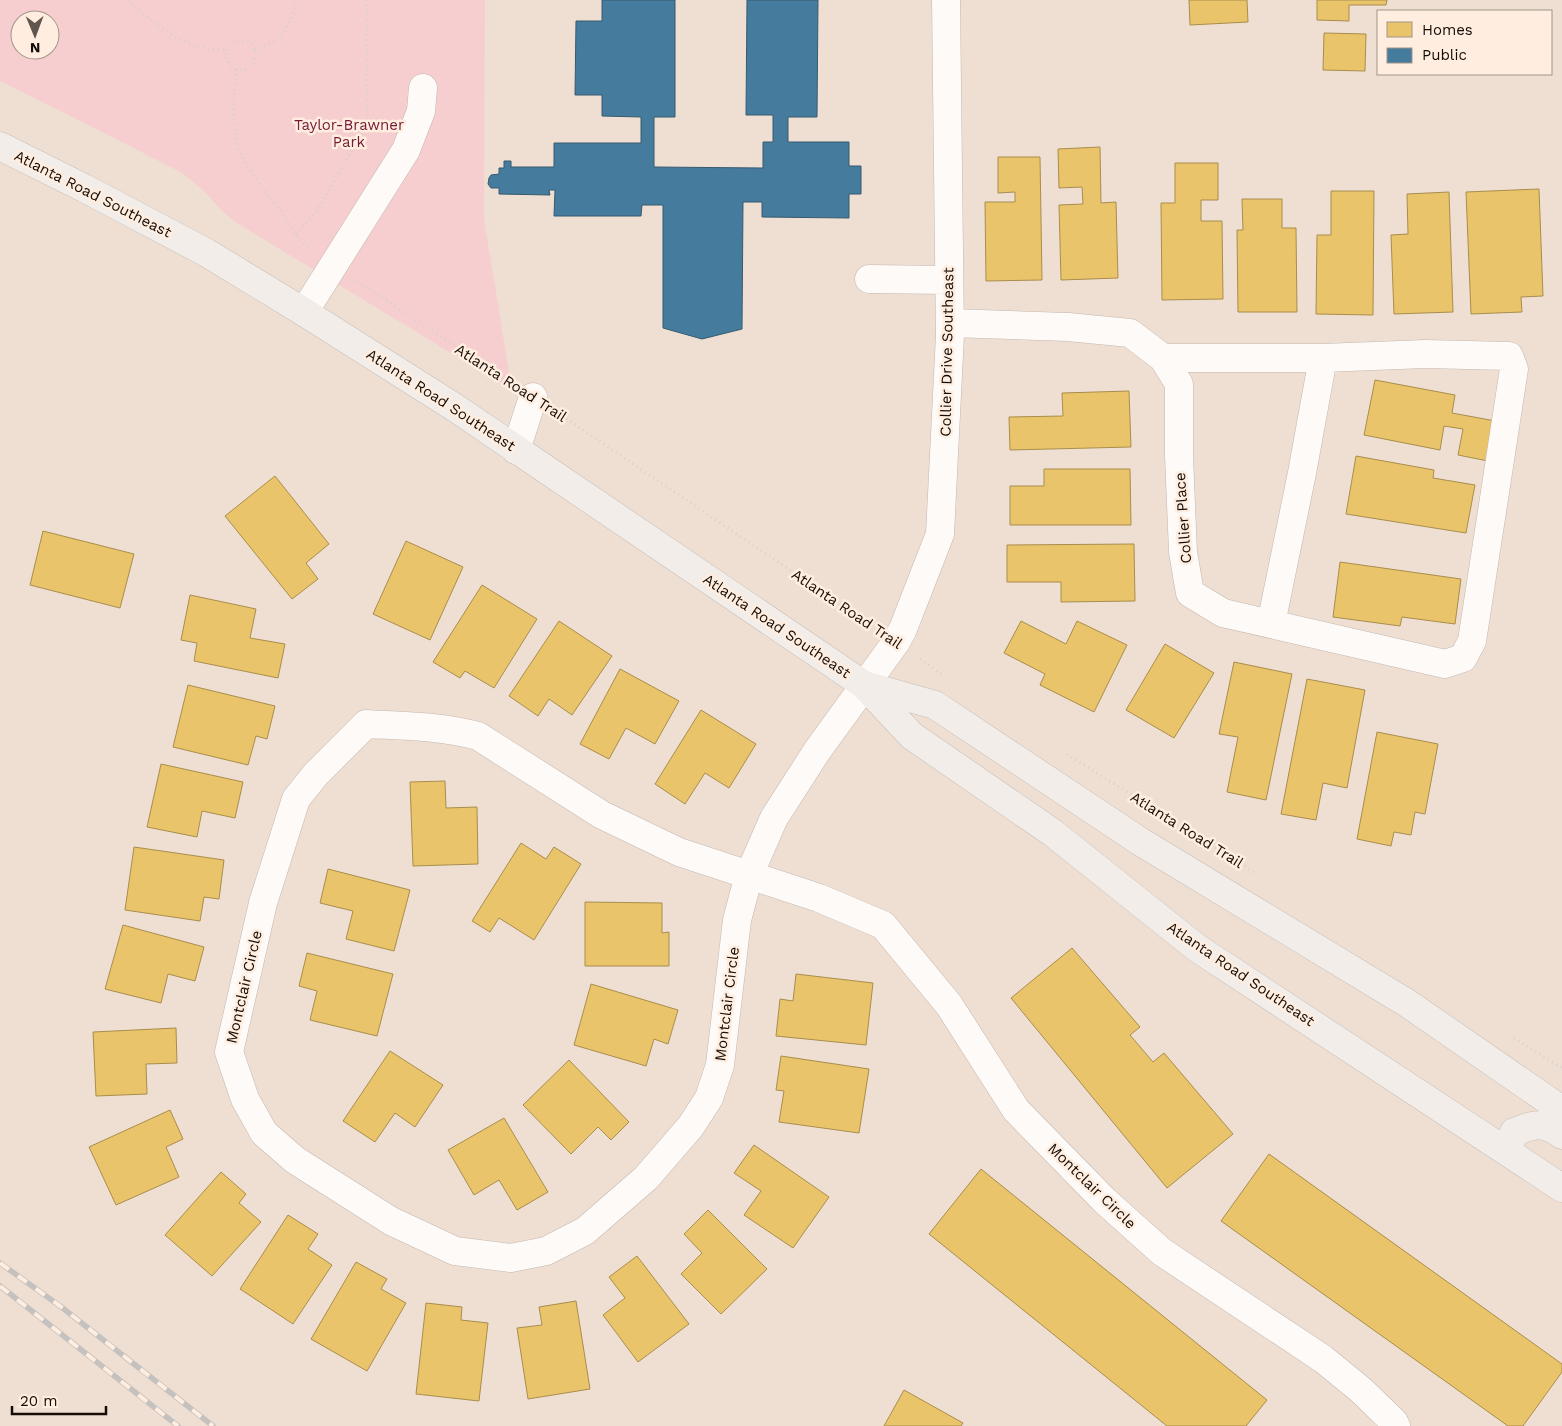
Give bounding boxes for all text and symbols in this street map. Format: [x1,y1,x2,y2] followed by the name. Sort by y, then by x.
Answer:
[10,10,60,60] north arrow
[1377,10,1552,75] legend
[1422,21,1473,39] text: Homes
[30,40,41,56] text: N
[1422,46,1467,64] text: Public
[294,116,404,151] park label: Taylor-Brawner Park
[11,146,175,242] street label: Atlanta Road Southeast
[937,267,957,437] street label: Collier Drive Southeast
[452,340,571,426] street label: Atlanta Road Trail
[363,345,519,455] street label: Atlanta Road Southeast
[1171,472,1195,564] street label: Collier Place
[788,565,906,653] street label: Atlanta Road Trail
[700,570,855,682] street label: Atlanta Road Southeast
[1127,788,1247,872] street label: Atlanta Road Trail
[1164,918,1319,1030] street label: Atlanta Road Southeast
[222,929,266,1045] street label: Montclair Circle
[711,946,743,1062] street label: Montclair Circle
[1044,1139,1140,1233] street label: Montclair Circle
[12,1384,106,1416] scale bar
[20,1392,58,1410] text: 20 m

